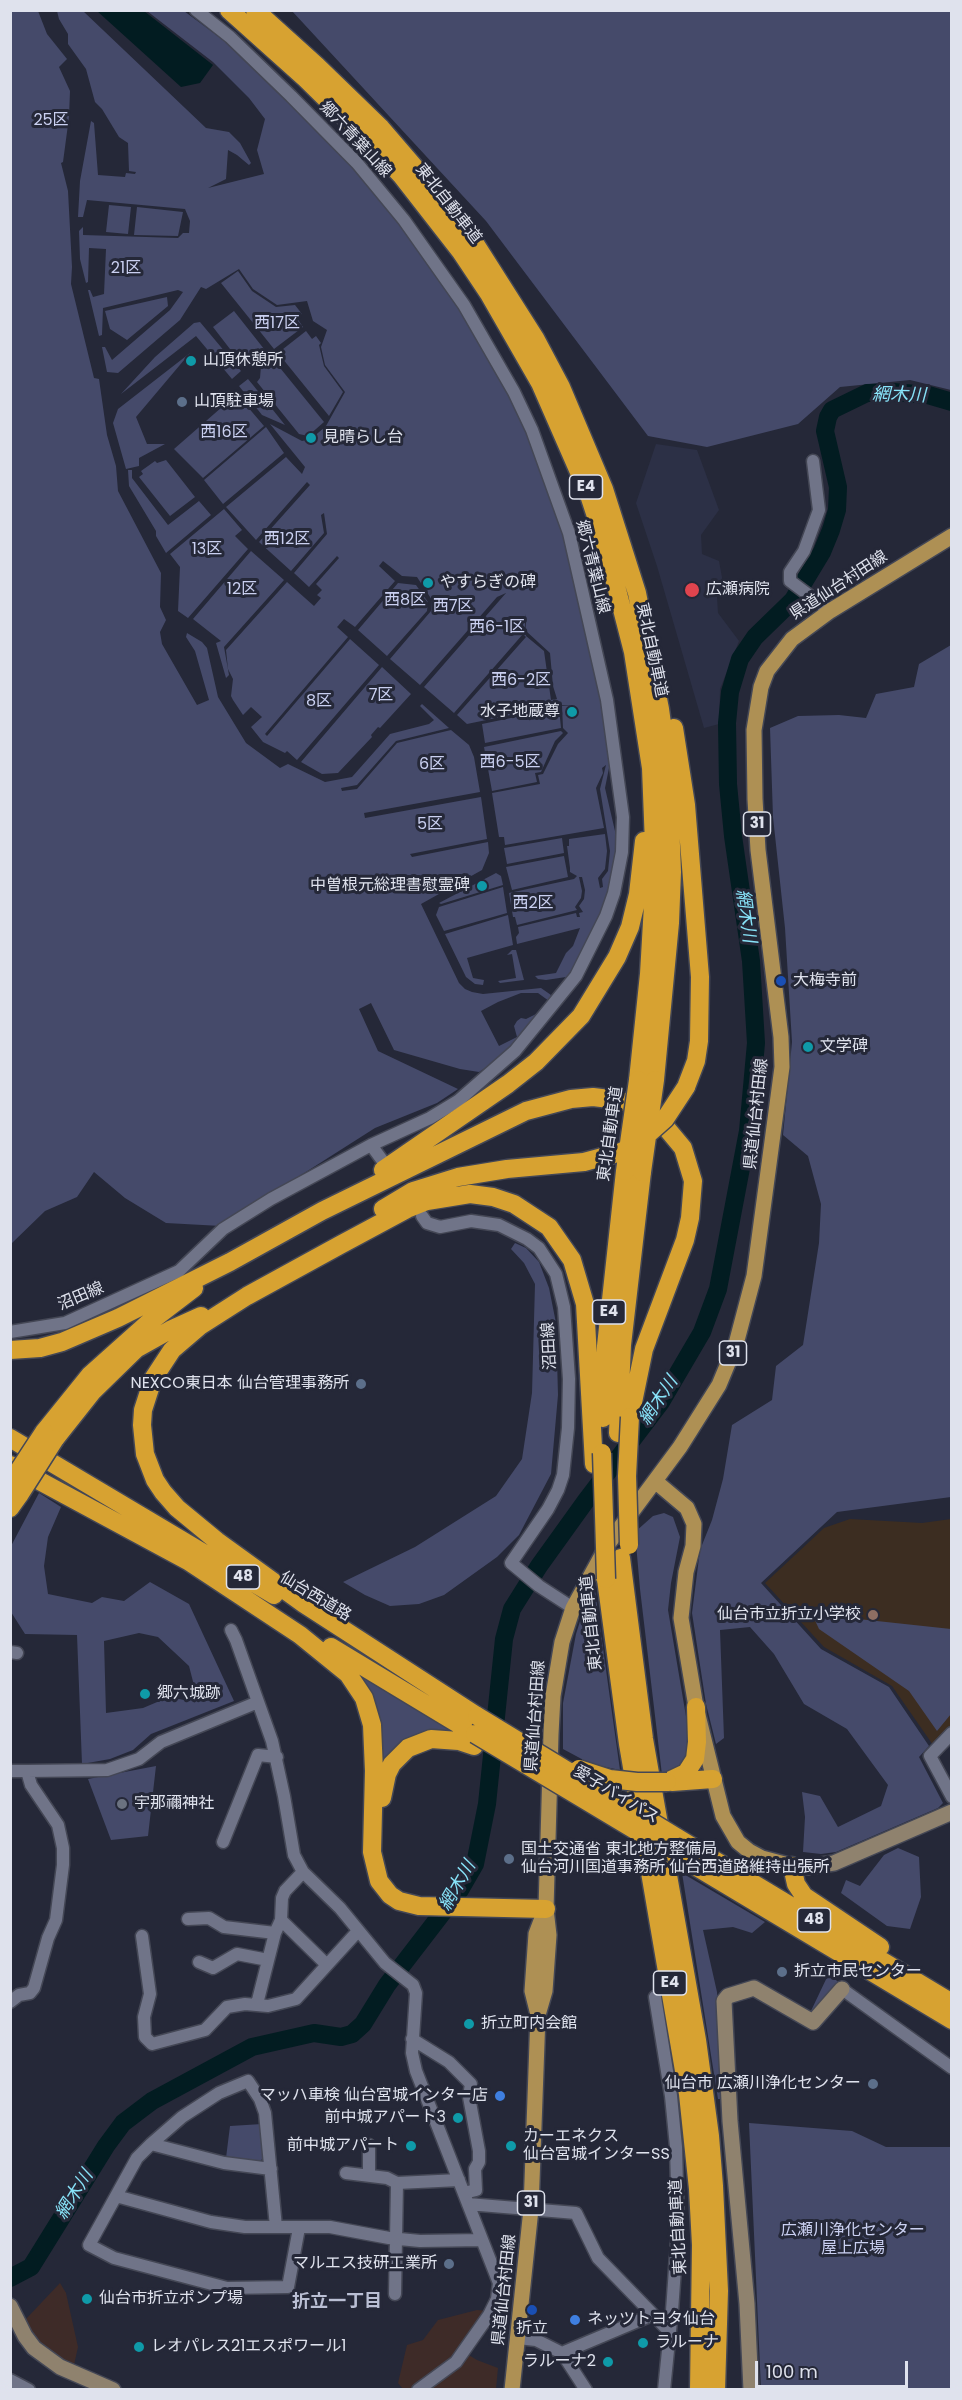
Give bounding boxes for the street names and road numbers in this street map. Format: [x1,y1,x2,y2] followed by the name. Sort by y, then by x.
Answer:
[315,98,395,182] street label: 郷六青葉山線
[411,160,485,248] street label: 東北自動車道
[570,475,602,499] road number: E4
[571,518,613,616] street label: 郷六青葉山線
[787,547,891,625] street label: 県道仙台村田線
[632,601,670,699] street label: 東北自動車道
[744,812,771,836] road number: 31
[742,1057,772,1171] street label: 県道仙台村田線
[595,1085,627,1183] street label: 東北自動車道
[55,1279,107,1315] street label: 沼田線
[592,1300,626,1324] road number: E4
[539,1322,561,1370] street label: 沼田線
[720,1341,746,1365] road number: 31
[226,1565,260,1589] road number: 48
[276,1568,354,1626] street label: 仙台西道路
[577,1574,607,1672] street label: 東北自動車道
[523,1659,549,1773] street label: 県道仙台村田線
[570,1762,662,1828] street label: 愛子バイパス
[798,1908,830,1932] road number: 48
[654,1971,686,1995] road number: E4
[667,2179,691,2275] street label: 東北自動車道
[518,2191,544,2215] road number: 31
[490,2233,520,2347] street label: 県道仙台村田線

